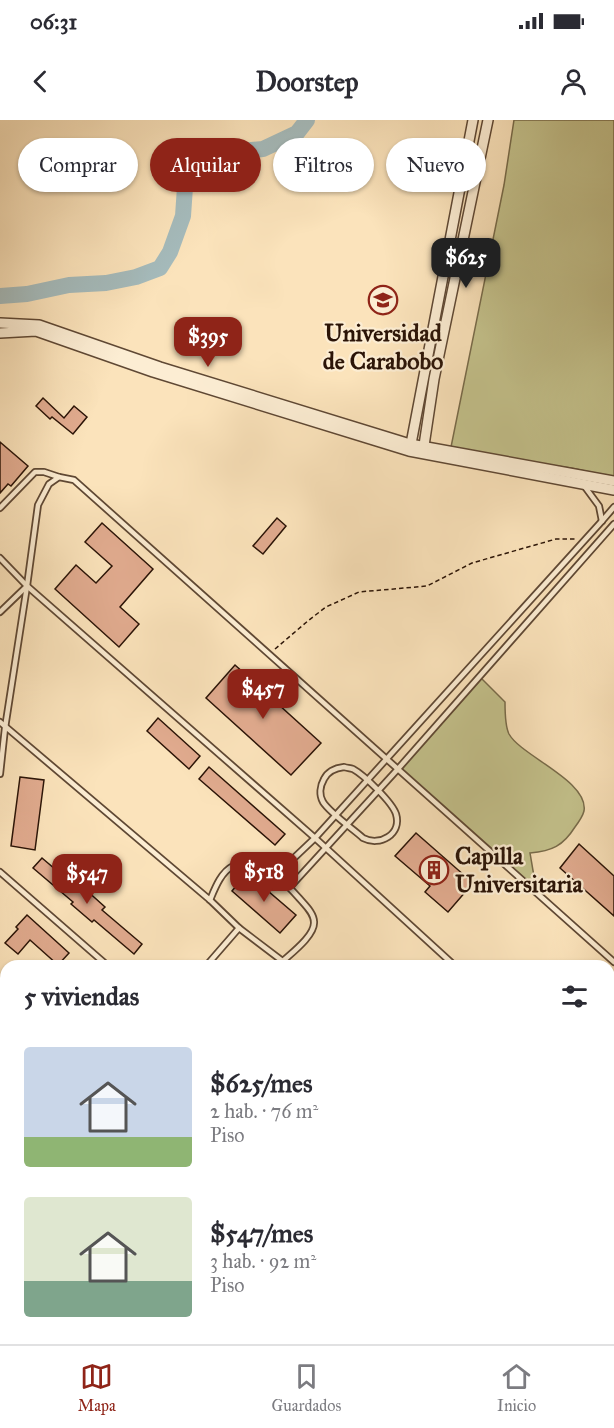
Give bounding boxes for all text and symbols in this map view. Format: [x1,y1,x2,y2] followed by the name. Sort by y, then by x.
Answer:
[30,8,77,35] text: 06:31
[24,65,57,98] icon: back
[255,65,359,98] text: Doorstep
[557,65,590,98] icon: person
[18,138,138,192] chip: Comprar
[150,138,261,192] chip: Alquilar
[273,138,374,192] chip: Filtros
[386,138,486,192] chip: Nuevo
[430,238,502,289] pin: $625
[445,245,487,269] text: $625
[367,284,399,316] school or university icon: Universidad de Carabobo
[172,317,244,368] pin: $395
[323,318,443,376] place label: Universidad de Carabobo
[188,324,228,348] text: $395
[227,669,299,720] pin: $457
[241,676,285,700] text: $457
[455,841,583,899] place label: Capilla Universitaria
[228,852,300,903] pin: $518
[51,854,123,905] pin: $547
[418,854,450,886] building icon: Capilla Universitaria
[244,859,284,883] text: $518
[66,861,108,885] text: $547
[24,980,139,1012] text: 5 viviendas
[558,980,591,1013] icon: filters
[210,1067,312,1099] text: $625/mes
[72,1071,144,1143] icon: home
[210,1099,318,1123] text: 2 hab. · 76 m²
[210,1123,244,1147] text: Piso
[210,1217,313,1249] text: $547/mes
[72,1221,144,1293] icon: home
[210,1249,316,1273] text: 3 hab. · 92 m²
[210,1273,244,1297] text: Piso
[78,1360,116,1415] tab: Mapa
[272,1360,341,1415] tab: Guardados
[497,1360,536,1415] tab: Inicio

